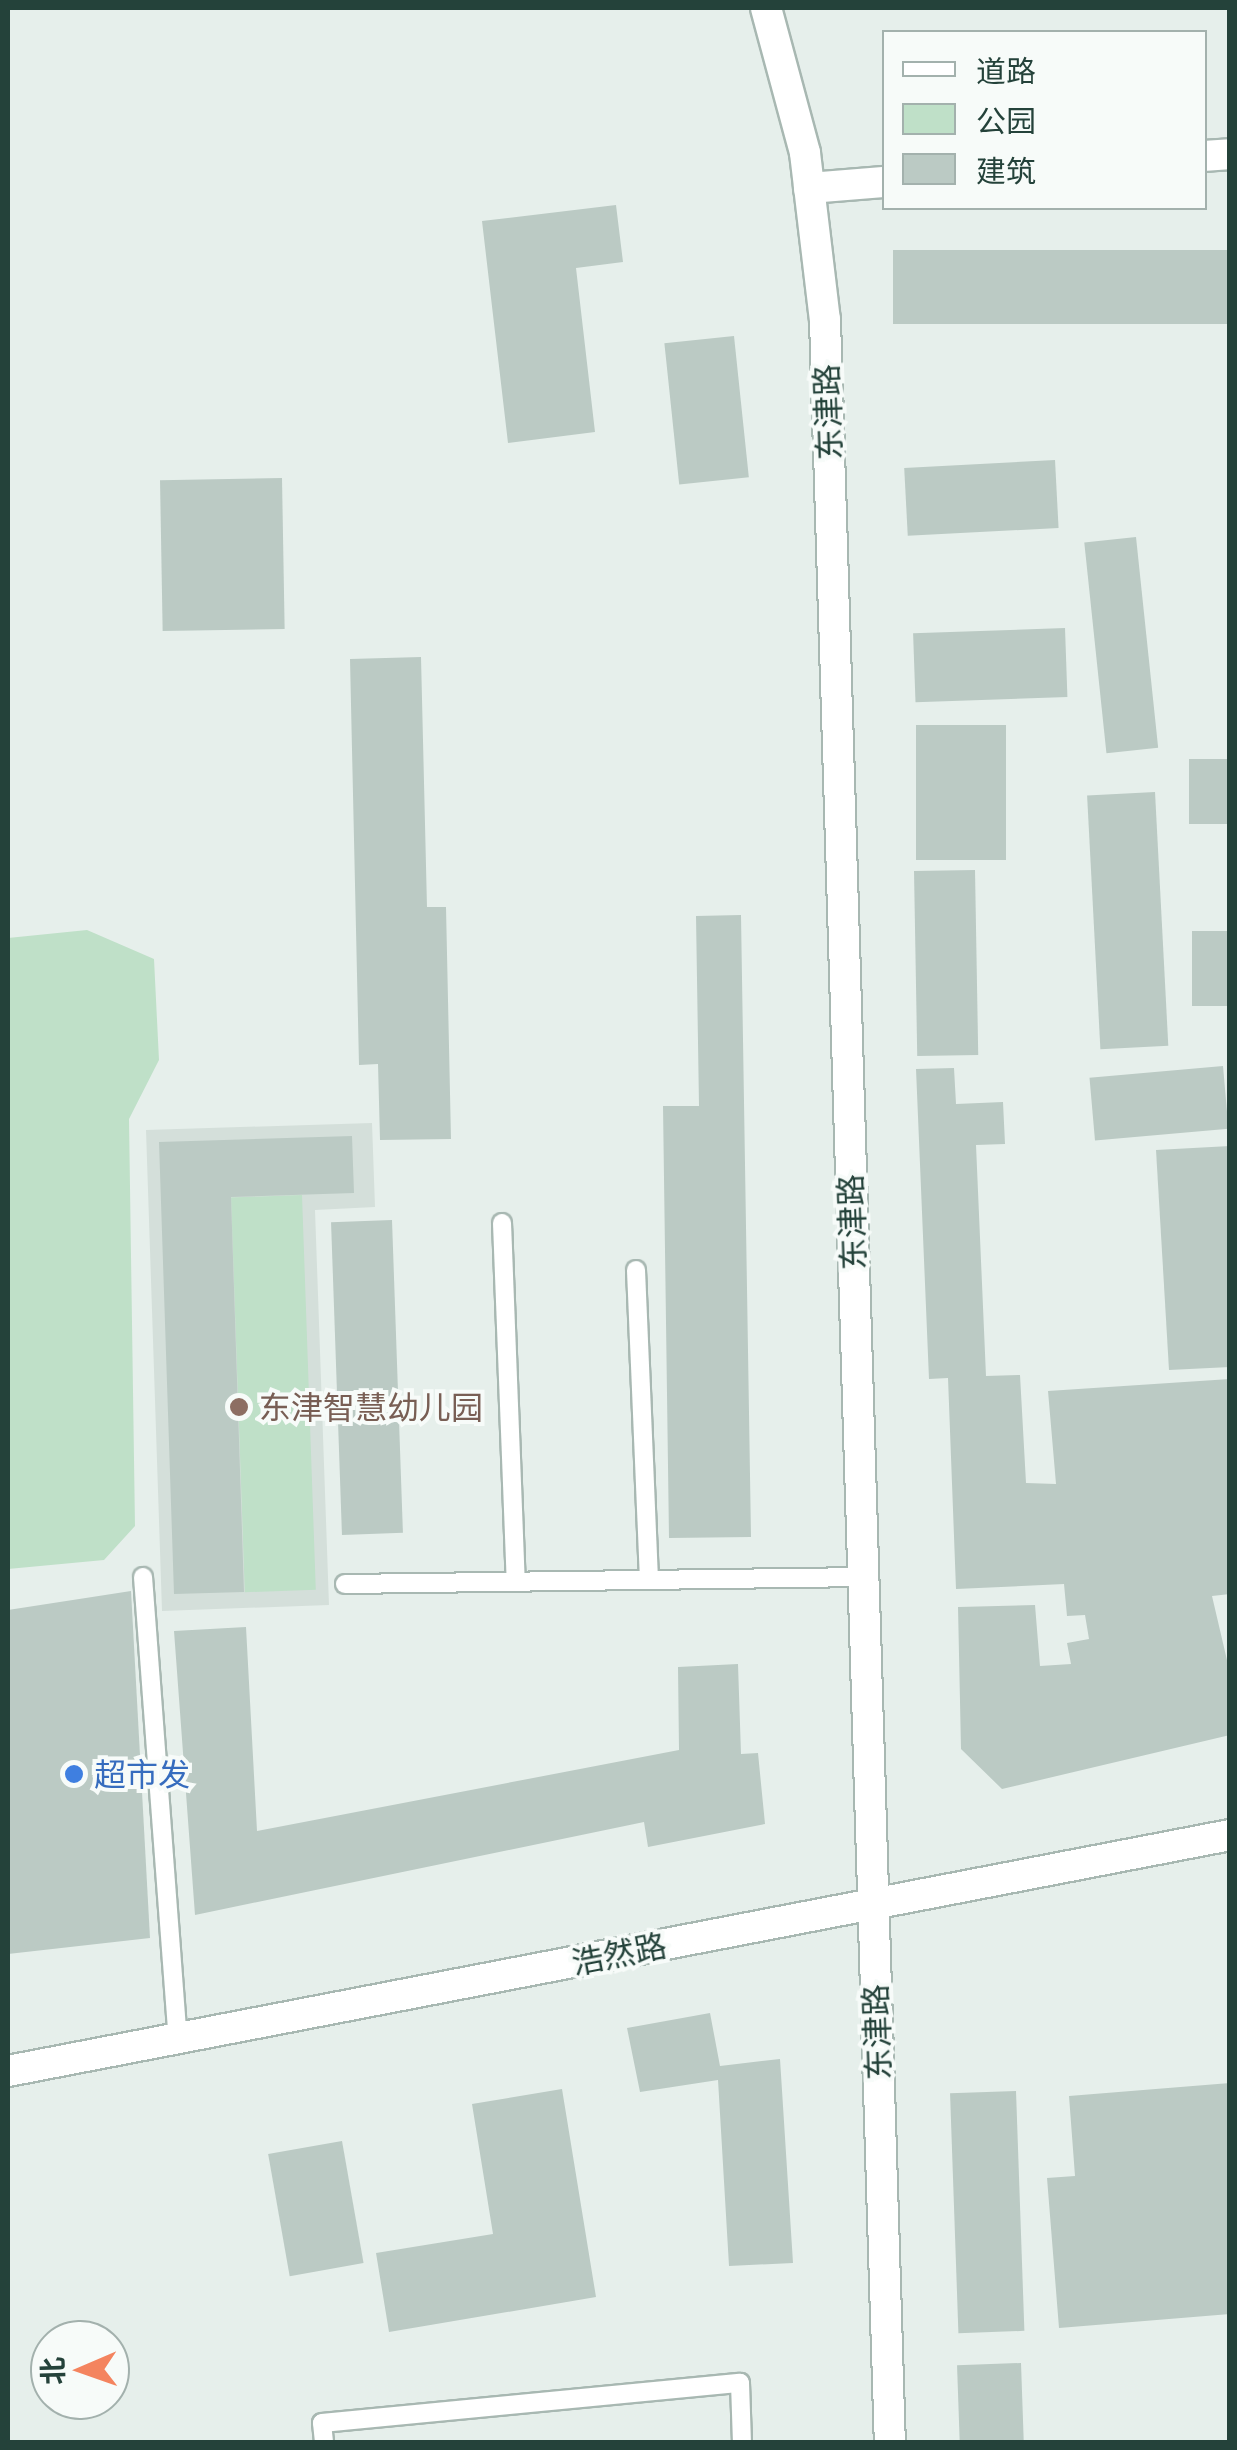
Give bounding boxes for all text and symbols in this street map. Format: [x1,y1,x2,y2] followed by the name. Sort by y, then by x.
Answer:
[882,30,1207,210] legend
[976,50,1036,91] text: 道路
[976,100,1036,141] text: 公园
[976,150,1036,191] text: 建筑
[807,363,849,461] street label: 东津路
[831,1173,873,1271] street label: 东津路
[259,1388,483,1426] place label: 东津智慧幼儿园
[228,1396,250,1418] marker: 东津智慧幼儿园
[94,1755,190,1793] place label: 超市发
[63,1763,85,1785] marker: 超市发
[568,1926,670,1982] street label: 浩然路
[856,1983,898,2081] street label: 东津路
[30,2320,130,2420] north arrow
[33,2356,71,2386] text: 北

